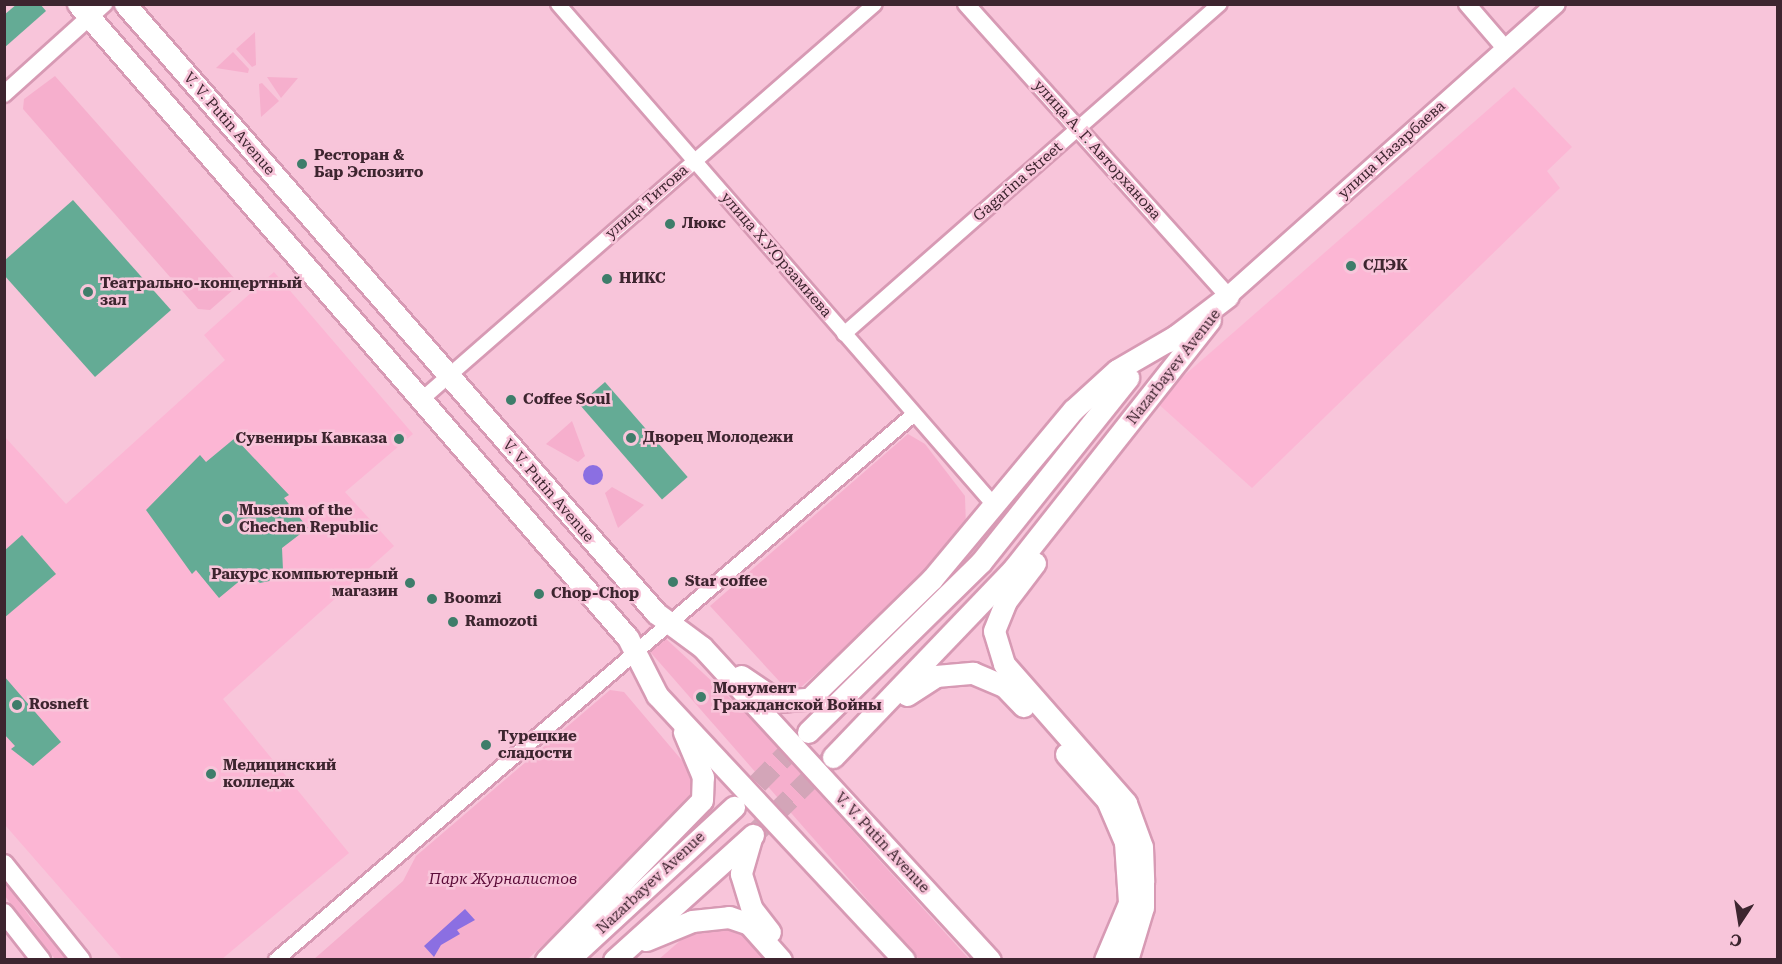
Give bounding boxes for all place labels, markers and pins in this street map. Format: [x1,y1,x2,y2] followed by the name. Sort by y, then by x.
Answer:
[314,146,423,181] place label: Ресторан & Бар Эспозито
[295,157,309,171] marker: Ресторан & Бар Эспозито
[682,215,726,233] place label: Люкс
[663,217,677,231] marker: Люкс
[1363,257,1408,275] place label: СДЭК
[1344,259,1358,273] marker: СДЭК
[619,270,665,288] place label: НИКС
[600,272,614,286] marker: НИКС
[100,274,302,309] place label: Театрально-концертный зал
[81,285,95,299] marker: Театрально-концертный зал
[523,391,610,409] place label: Coffee Soul
[504,393,518,407] marker: Coffee Soul
[643,429,793,447] place label: Дворец Молодежи
[235,430,387,448] place label: Сувениры Кавказа
[624,431,638,445] marker: Дворец Молодежи
[392,432,406,446] marker: Сувениры Кавказа
[239,501,378,536] place label: Museum of the Chechen Republic
[220,512,234,526] marker: Museum of the Chechen Republic
[211,565,398,600] place label: Ракурс компьютерный магазин
[685,573,767,591] place label: Star coffee
[666,575,680,589] marker: Star coffee
[403,576,417,590] marker: Ракурс компьютерный магазин
[551,585,639,603] place label: Chop-Chop
[532,587,546,601] marker: Chop-Chop
[444,590,501,608] place label: Boomzi
[425,592,439,606] marker: Boomzi
[465,613,537,631] place label: Ramozoti
[446,615,460,629] marker: Ramozoti
[713,679,882,714] place label: Монумент Гражданской Войны
[694,690,708,704] marker: Монумент Гражданской Войны
[29,696,89,714] place label: Rosneft
[10,698,24,712] marker: Rosneft
[498,727,577,762] place label: Турецкие сладости
[479,738,493,752] marker: Турецкие сладости
[223,756,336,791] place label: Медицинский колледж
[204,767,218,781] marker: Медицинский колледж

